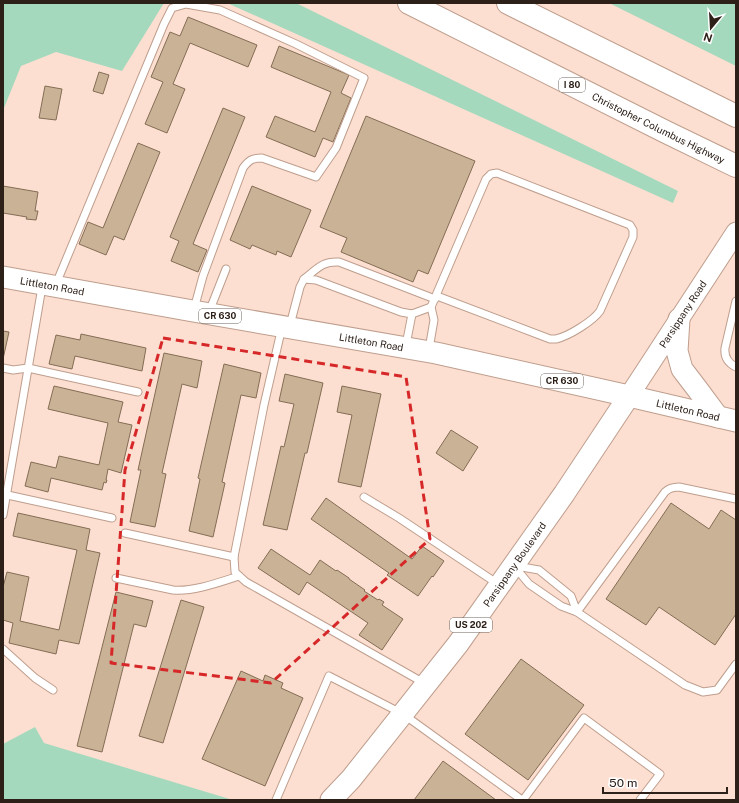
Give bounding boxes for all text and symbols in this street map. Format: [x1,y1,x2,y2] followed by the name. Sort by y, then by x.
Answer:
[691,8,731,48] north arrow
[702,30,714,45] text: N
[559,78,585,92] road number: I 80
[590,90,728,166] street label: Christopher Columbus Highway
[19,274,85,297] street label: Littleton Road
[656,278,709,350] street label: Parsippany Road
[199,309,241,323] road number: CR 630
[338,330,404,353] street label: Littleton Road
[541,374,583,388] road number: CR 630
[655,397,721,423] street label: Littleton Road
[480,519,548,609] street label: Parsippany Boulevard
[450,618,492,632] road number: US 202
[603,769,727,795] scale bar
[609,776,637,790] text: 50 m

